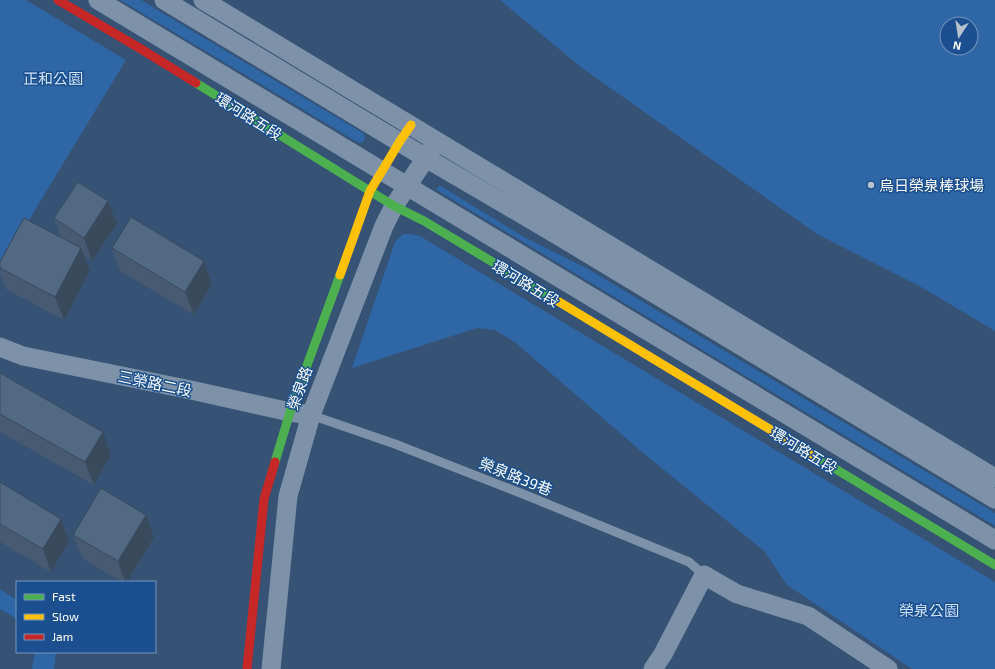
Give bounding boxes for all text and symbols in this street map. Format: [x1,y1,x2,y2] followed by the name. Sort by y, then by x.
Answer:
[939,16,979,56] north arrow
[952,39,962,53] text: N
[23,69,83,87] park label: 正和公園
[212,88,286,144] street label: 環河路五段
[879,176,984,194] place label: 烏日榮泉棒球場
[866,180,876,190] marker: 烏日榮泉棒球場
[489,256,563,310] street label: 環河路五段
[283,364,315,412] street label: 榮泉路
[116,366,194,400] street label: 三榮路二段
[767,423,841,477] street label: 環河路五段
[477,453,555,499] street label: 榮泉路39巷
[16,581,156,653] legend
[52,589,76,603] text: Fast
[899,601,959,619] park label: 榮泉公園
[52,609,79,623] text: Slow
[52,629,73,643] text: Jam

